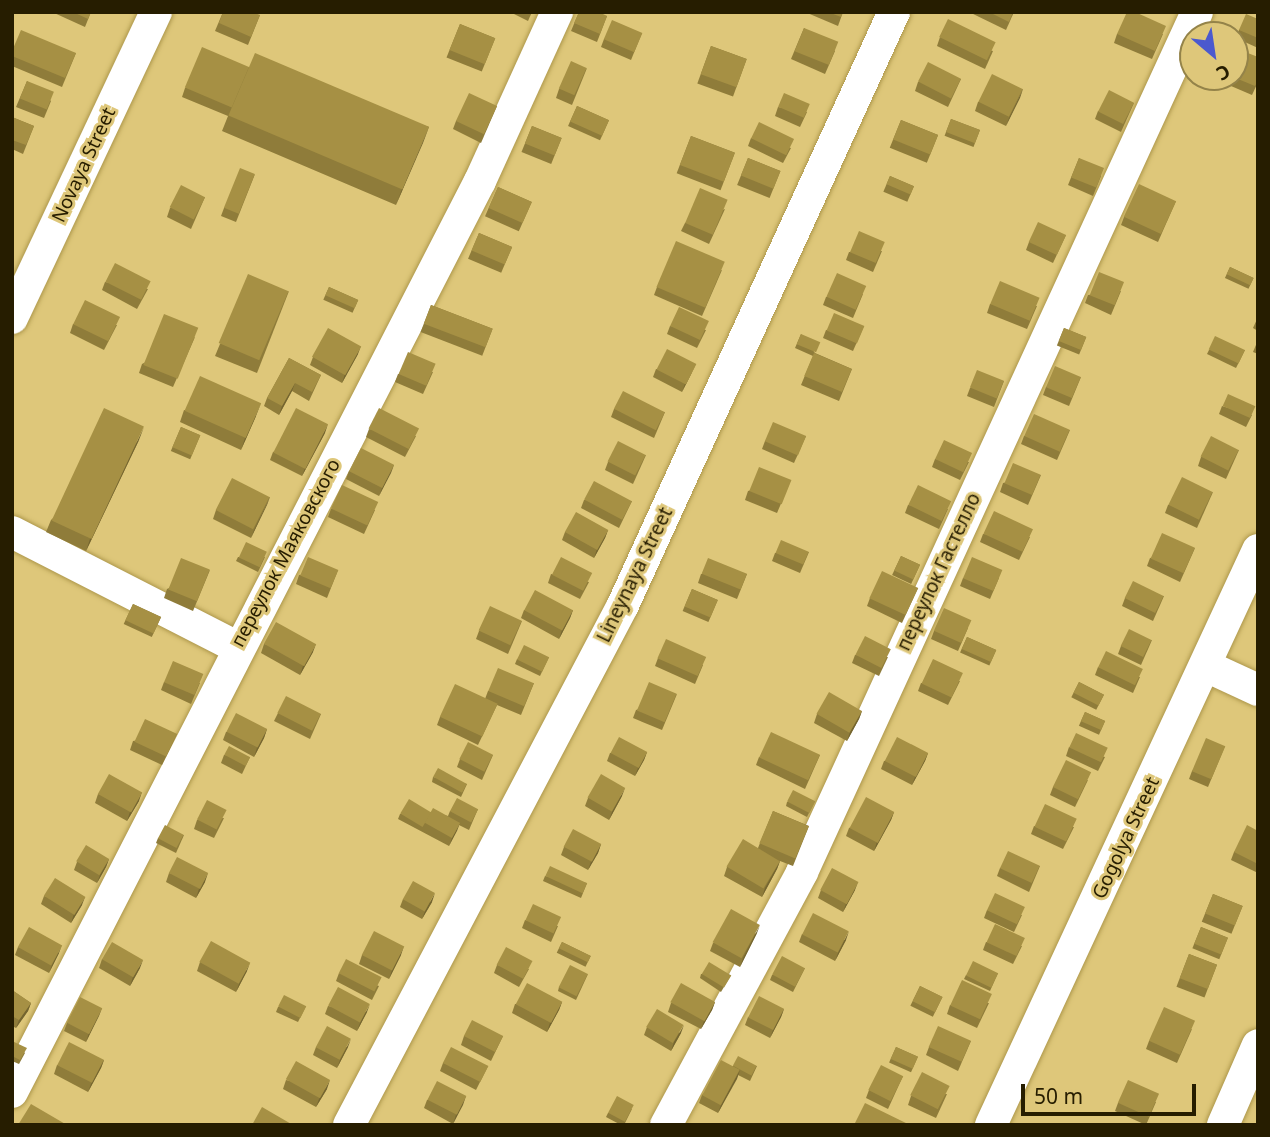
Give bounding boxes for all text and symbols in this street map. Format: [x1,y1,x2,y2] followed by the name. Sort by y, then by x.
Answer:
[1179,21,1249,91] north arrow
[1212,58,1235,87] text: С
[47,104,121,226] street label: Novaya Street
[227,455,345,651] street label: переулок Маяковского
[892,490,986,654] street label: переулок Гастелло
[592,504,678,646] street label: Lineynaya Street
[1088,773,1164,903] street label: Gogolya Street
[1025,1070,1200,1114] scale bar
[1034,1082,1083,1110] text: 50 m

